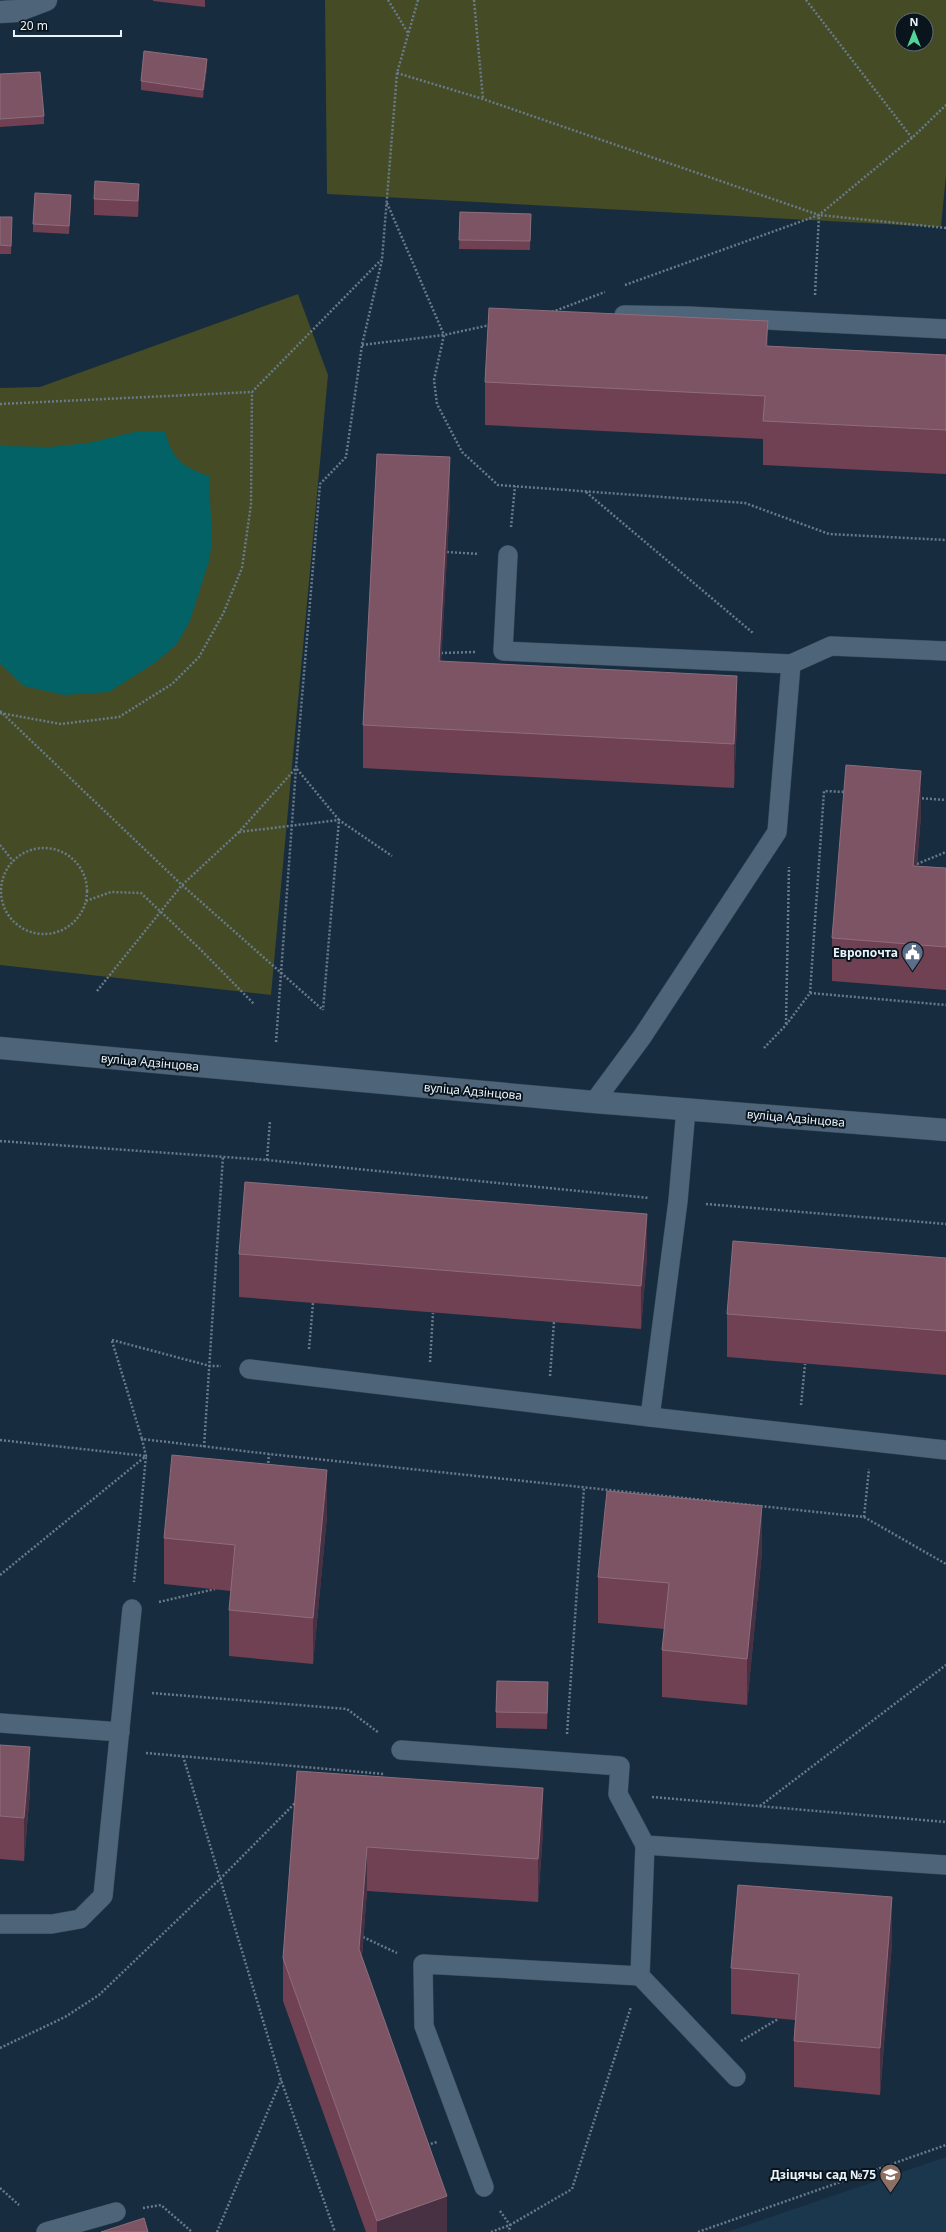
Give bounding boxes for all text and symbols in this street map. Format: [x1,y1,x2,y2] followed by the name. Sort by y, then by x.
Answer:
[14,12,121,38] scale bar
[894,12,934,52] north arrow
[910,14,918,29] text: N
[20,17,48,34] text: 20 m
[900,939,926,972] public building icon: Европочта
[833,944,898,961] place label: Европочта
[100,1049,200,1075] street label: вуліца Адзінцова
[423,1078,523,1104] street label: вуліца Адзінцова
[746,1105,846,1131] street label: вуліца Адзінцова
[878,2161,904,2194] school or university icon: Дзіцячы сад №75
[770,2166,876,2183] place label: Дзіцячы сад №75

